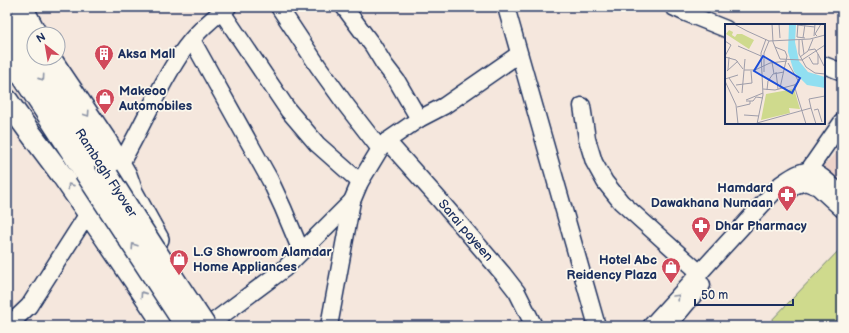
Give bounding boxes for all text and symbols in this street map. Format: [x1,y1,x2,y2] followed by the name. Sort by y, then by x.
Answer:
[725,24,825,124] inset map
[26,26,66,66] north arrow
[34,30,48,46] text: N
[93,43,115,71] building icon: Aksa Mall
[117,46,175,62] place label: Aksa Mall
[38,74,45,81] one-way arrow
[118,83,192,114] place label: Makeoo Automobiles
[94,87,116,115] shop icon: Makeoo Automobiles
[82,109,89,116] one-way arrow
[71,126,141,221] street label: Rambagh Flyover
[651,180,773,211] place label: Hamdard Dawakhana Numaan
[68,184,75,191] one-way arrow
[776,184,798,212] pharmacy icon: Hamdard Dawakhana Numaan
[435,196,497,265] street label: Sarai payeen
[690,215,712,243] pharmacy icon: Dhar Pharmacy
[715,218,807,234] place label: Dhar Pharmacy
[132,244,139,251] one-way arrow
[193,244,332,275] place label: L.G Showroom Alamdar Home Appliances
[168,248,190,276] shop icon: L.G Showroom Alamdar Home Appliances
[567,252,657,283] place label: Hotel Abc Reidency Plaza
[660,256,682,284] shop icon: Hotel Abc Reidency Plaza
[695,281,793,307] scale bar
[701,288,728,303] text: 50 m
[141,291,148,298] one-way arrow
[672,294,680,302] one-way arrow

